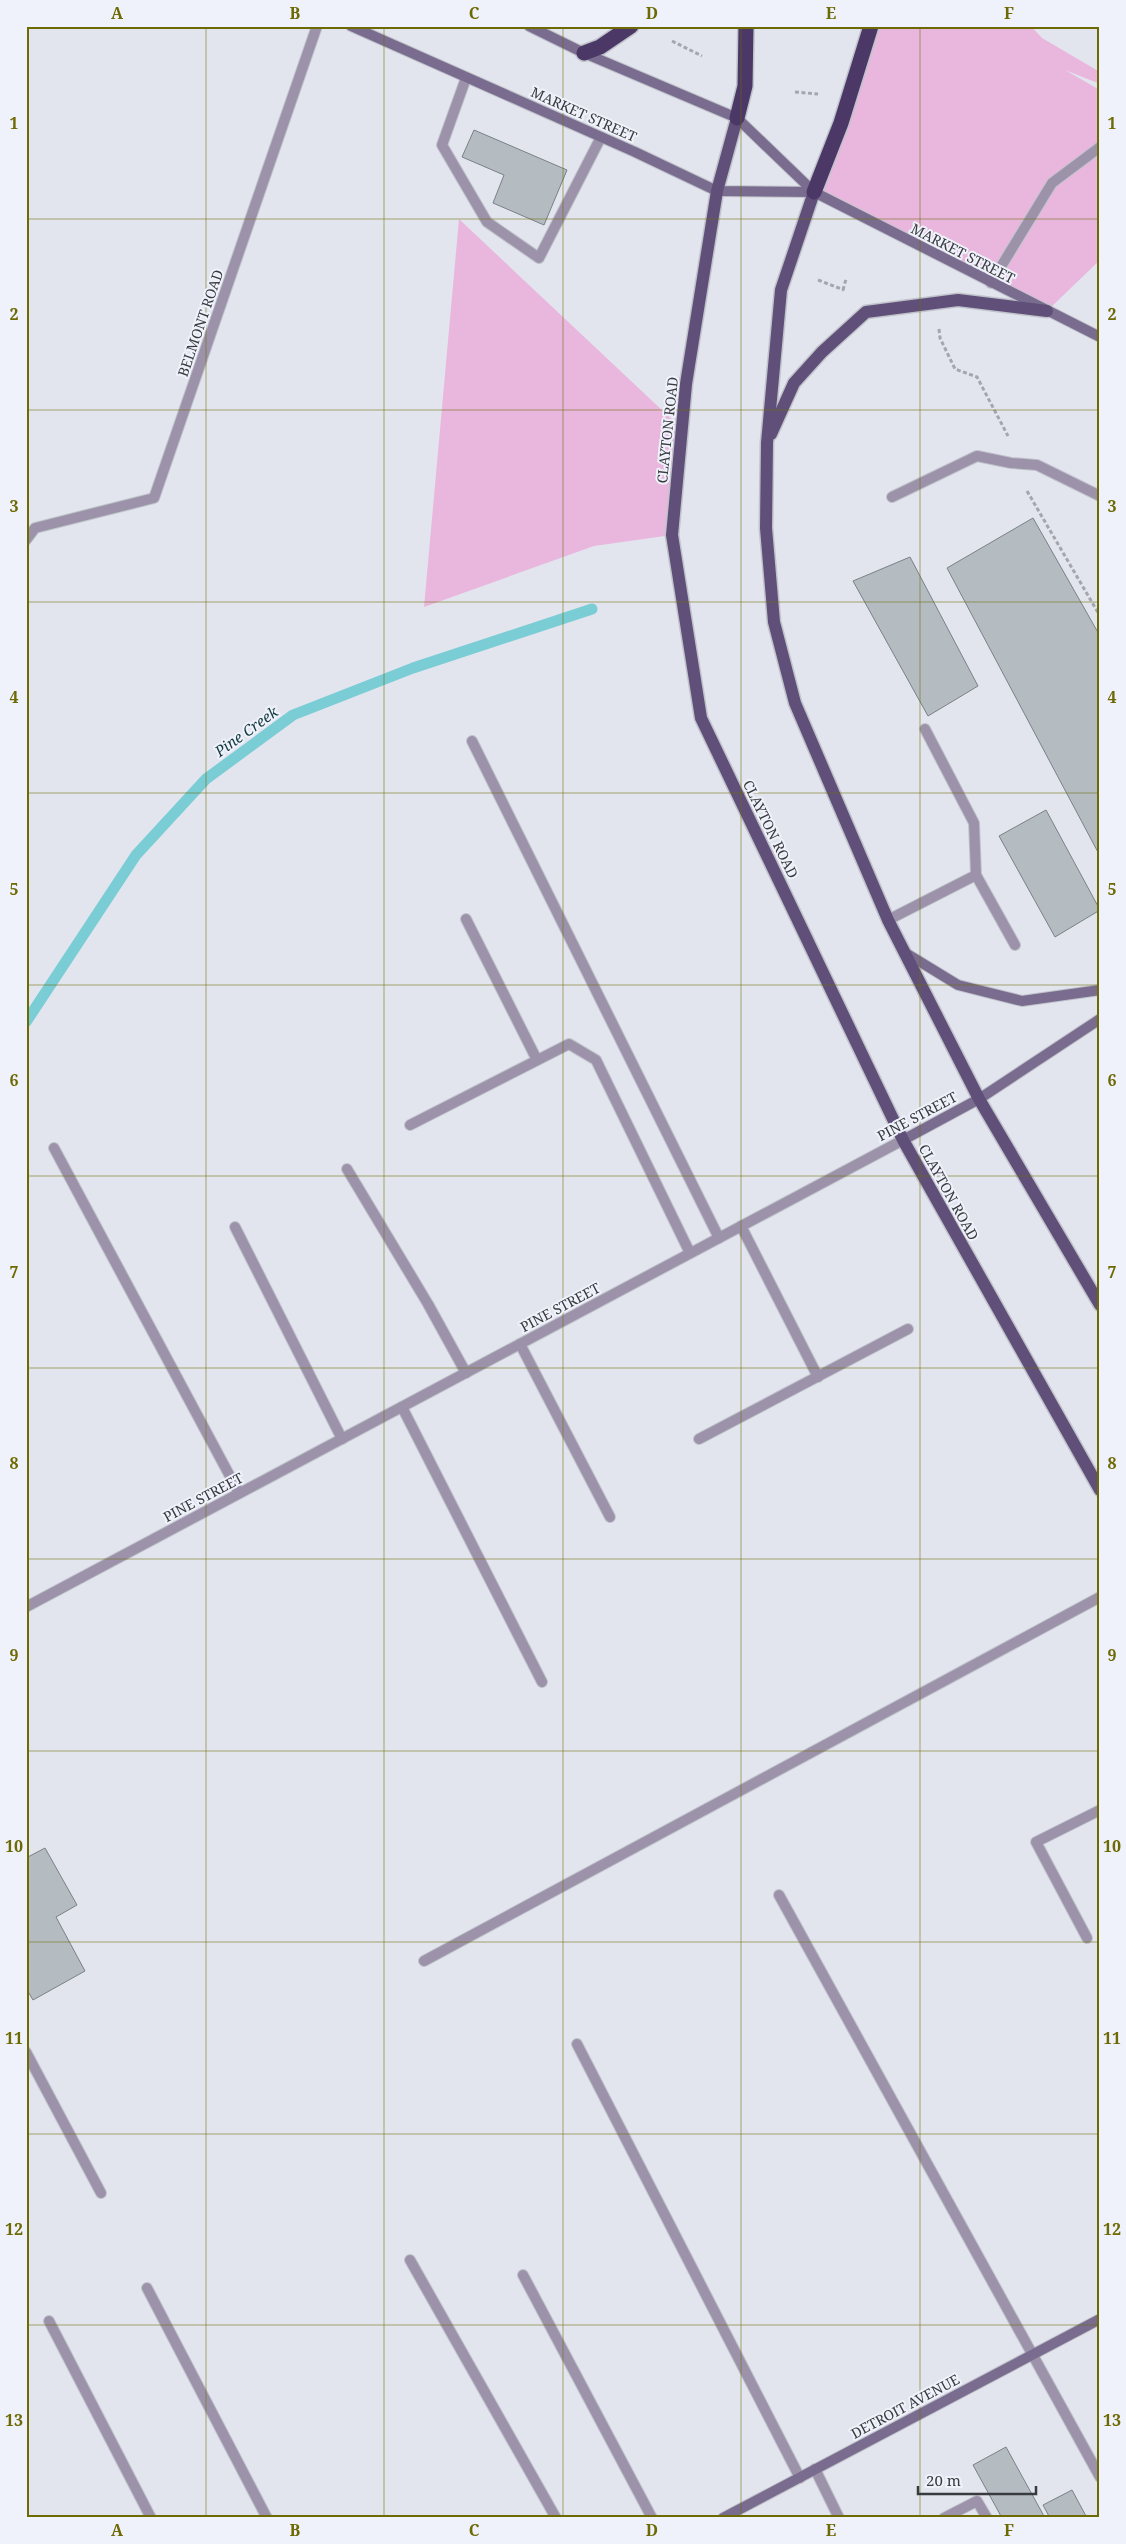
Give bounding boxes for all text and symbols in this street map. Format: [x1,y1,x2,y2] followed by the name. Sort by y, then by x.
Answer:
[111,2,124,24] text: A
[290,2,301,24] text: B
[469,2,480,24] text: C
[646,2,658,24] text: D
[826,2,836,24] text: E
[1004,2,1014,24] text: F
[528,82,640,146] street label: MARKET STREET
[9,112,19,134] text: 1
[1107,112,1117,134] text: 1
[908,219,1018,288] street label: MARKET STREET
[173,267,227,379] street label: BELMONT ROAD
[9,303,19,325] text: 2
[1107,303,1117,325] text: 2
[652,376,682,484] street label: CLAYTON ROAD
[9,495,19,517] text: 3
[1107,495,1117,517] text: 3
[9,686,19,708] text: 4
[1107,686,1117,708] text: 4
[210,701,282,761] water label: Pine Creek
[739,777,803,881] street label: CLAYTON ROAD
[9,878,19,900] text: 5
[1107,878,1117,900] text: 5
[9,1069,19,1091] text: 6
[1107,1069,1117,1091] text: 6
[874,1087,961,1145] street label: PINE STREET
[915,1141,983,1243] street label: CLAYTON ROAD
[9,1261,19,1283] text: 7
[1107,1261,1117,1283] text: 7
[517,1278,604,1336] street label: PINE STREET
[9,1452,19,1474] text: 8
[1107,1452,1117,1474] text: 8
[160,1468,247,1526] street label: PINE STREET
[9,1644,19,1666] text: 9
[1107,1644,1117,1666] text: 9
[5,1835,23,1857] text: 10
[1103,1835,1121,1857] text: 10
[5,2027,23,2049] text: 11
[1103,2027,1121,2049] text: 11
[5,2218,23,2240] text: 12
[1103,2218,1121,2240] text: 12
[847,2369,963,2443] street label: DETROIT AVENUE
[5,2409,23,2431] text: 13
[1103,2409,1121,2431] text: 13
[918,2464,1036,2496] scale bar
[926,2470,961,2490] text: 20 m
[111,2519,124,2541] text: A
[290,2519,301,2541] text: B
[469,2519,480,2541] text: C
[646,2519,658,2541] text: D
[826,2519,836,2541] text: E
[1004,2519,1014,2541] text: F

